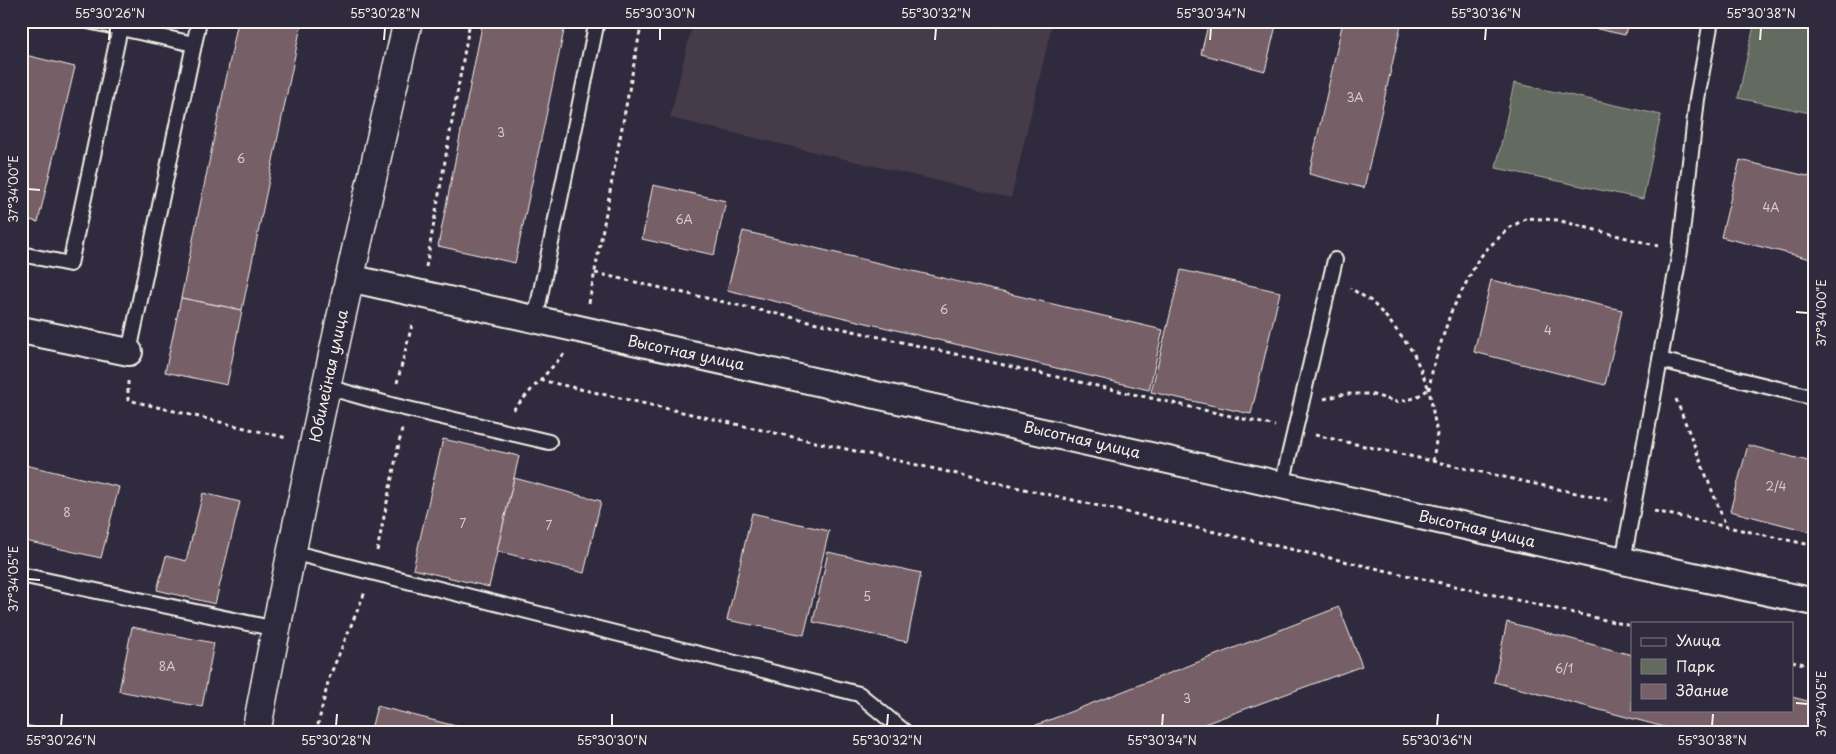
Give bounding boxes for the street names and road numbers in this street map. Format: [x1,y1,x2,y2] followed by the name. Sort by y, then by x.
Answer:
[302,307,353,444] street label: Юбилейная улица
[626,328,748,375] street label: Высотная улица
[1022,414,1144,463] street label: Высотная улица
[1417,503,1539,552] street label: Высотная улица

